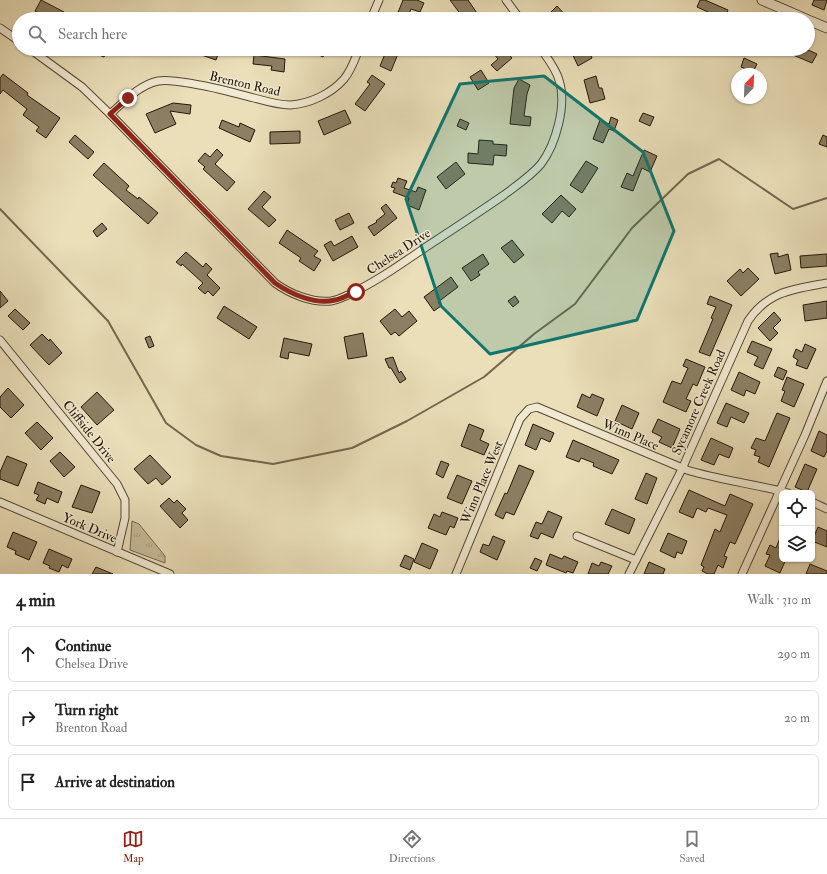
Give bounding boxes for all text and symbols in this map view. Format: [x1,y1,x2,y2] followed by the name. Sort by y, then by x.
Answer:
[12,12,815,56] search box
[26,23,48,45] icon: search
[58,25,127,44] text: Search here
[208,68,282,100] street label: Brenton Road
[731,68,767,104] north arrow
[119,89,137,107] route end
[364,225,434,278] street label: Chelsea Drive
[347,283,365,301] route start
[668,347,731,458] street label: Sycamore Creek Road
[59,397,120,467] street label: Cliffside Drive
[599,415,662,454] street label: Winn Place
[457,438,507,527] street label: Winn Place West
[779,490,815,562] map controls
[779,490,815,526] button: locate
[60,509,120,547] street label: York Drive
[779,526,815,562] button: layers
[16,590,55,611] text: 4 min
[747,592,811,608] text: Walk · 310 m
[55,637,111,656] text: Continue
[17,643,39,665] icon: ahead
[777,646,810,662] text: 290 m
[55,656,128,672] text: Chelsea Drive
[55,701,118,720] text: Turn right
[17,707,39,729] icon: right
[784,710,810,726] text: 20 m
[55,720,127,736] text: Brenton Road
[17,771,39,793] icon: arrive
[55,773,175,792] text: Arrive at destination
[122,828,144,865] tab: Map
[389,828,435,865] tab: Directions
[680,828,705,865] tab: Saved

